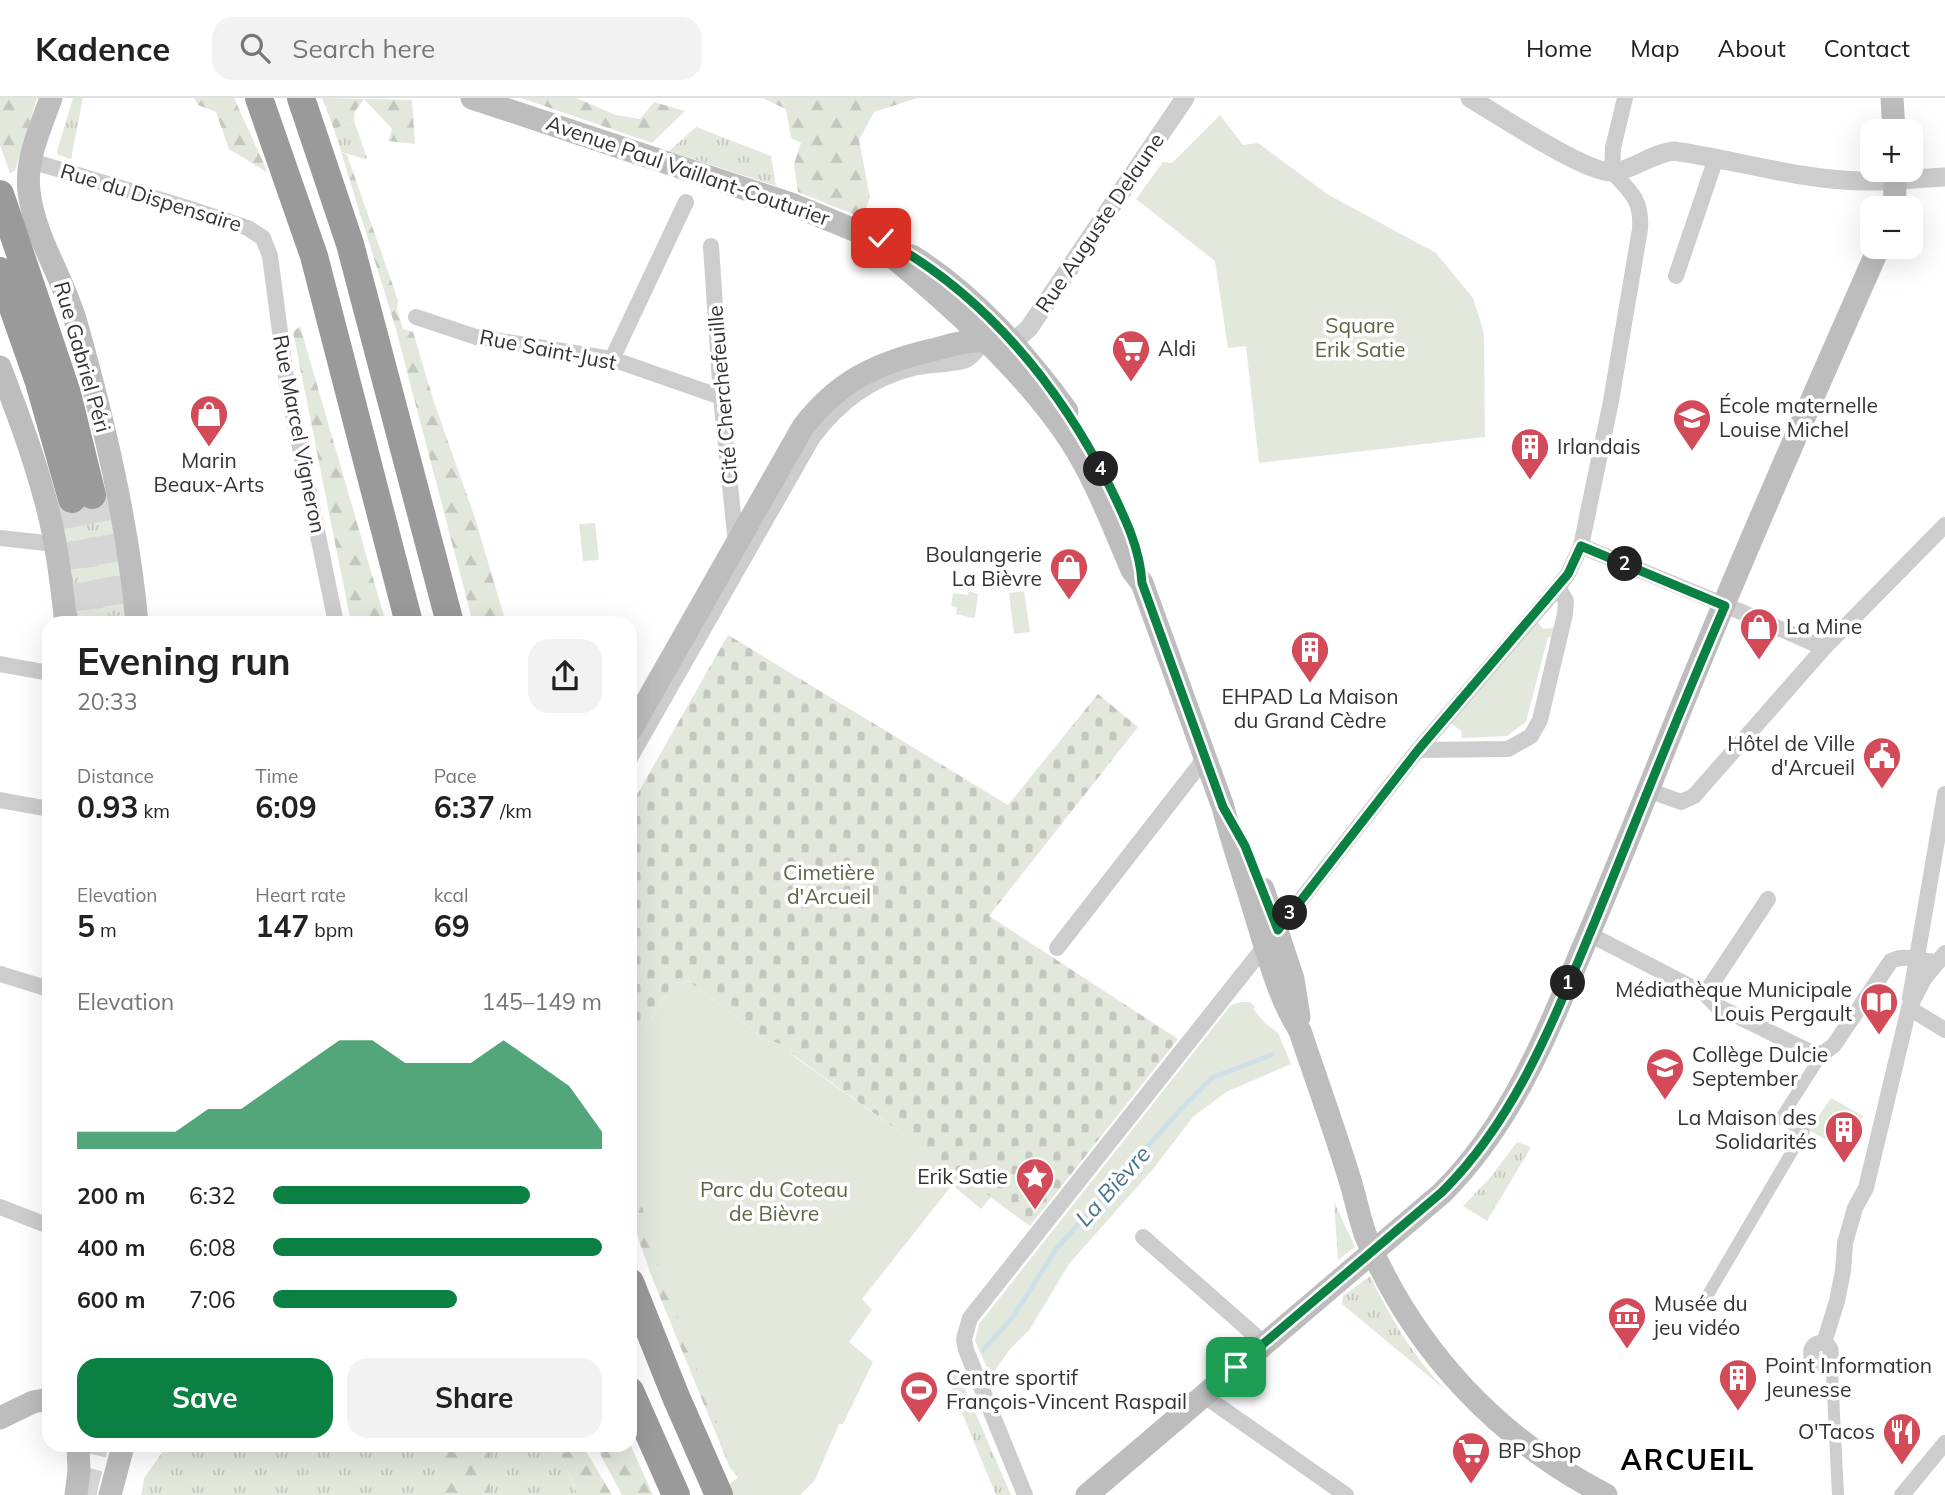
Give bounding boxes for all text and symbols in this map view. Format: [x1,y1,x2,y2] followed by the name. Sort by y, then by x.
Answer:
[212,17,702,80] search box
[35,28,170,69] text: Kadence
[236,29,274,67] icon: search
[292,32,435,65] text: Search here
[1526,33,1592,63] text: Home
[1630,33,1680,63] text: Map
[1718,33,1786,63] text: About
[1824,33,1910,63] text: Contact
[543,109,834,231] street label: Avenue Paul Vaillant-Couturier
[1860,119,1923,259] map controls
[1860,119,1923,182] button: +
[1029,128,1169,317] street label: Rue Auguste Delaune
[58,157,245,237] street label: Rue du Dispensaire
[1860,196,1923,259] button: −
[851,208,911,268] pin
[862,219,900,257] icon: check
[49,278,117,435] street label: Rue Gabriel Péri
[701,304,743,486] street label: Cité Cherchefeuille
[1315,312,1405,362] park label: Square Erik Satie
[478,323,619,375] street label: Rue Saint-Just
[1110,328,1152,383] supermarket icon: Aldi
[268,332,332,535] street label: Rue Marcel Vigneron
[1158,335,1196,361] place label: Aldi
[1719,392,1878,442] place label: École maternelle Louise Michel
[188,393,230,448] shop icon: Marin Beaux-Arts
[1671,397,1713,452] school or university icon: École maternelle Louise Michel
[1509,426,1551,481] building icon: Irlandais
[1557,433,1641,459] place label: Irlandais
[154,447,265,497] place label: Marin Beaux-Arts
[1084,452,1118,486] pin: 4
[1095,456,1106,480] text: 4
[926,541,1042,591] place label: Boulangerie La Bièvre
[1048,546,1090,601] shop icon: Boulangerie La Bièvre
[1608,546,1642,582] pin: 2
[1619,551,1630,575] text: 2
[1738,606,1780,661] shop icon: La Mine
[1786,613,1862,639] place label: La Mine
[1289,629,1331,684] building icon: EHPAD La Maison du Grand Cèdre
[77,637,291,685] text: Evening run
[528,639,602,713] button: share
[1221,683,1399,733] place label: EHPAD La Maison du Grand Cèdre
[77,687,137,716] text: 20:33
[1727,730,1855,780] place label: Hôtel de Ville d'Arcueil
[1861,735,1903,790] public building icon: Hôtel de Ville d'Arcueil
[77,764,154,788] text: Distance
[255,764,298,788] text: Time
[434,764,477,788] text: Pace
[77,788,138,826] text: 0.93
[255,788,317,826] text: 6:09
[434,788,495,826] text: 6:37
[138,799,170,823] text: km
[495,799,532,823] text: /km
[783,859,875,909] park label: Cimetière d'Arcueil
[77,883,157,907] text: Elevation
[255,883,346,907] text: Heart rate
[434,883,468,907] text: kcal
[1272,896,1308,930] pin: 3
[1284,900,1295,924] text: 3
[77,907,95,945] text: 5
[255,907,309,945] text: 147
[434,907,470,945] text: 69
[95,918,117,942] text: m
[309,918,354,942] text: bpm
[1550,966,1586,1001] pin: 1
[1562,970,1573,994] text: 1
[1615,976,1852,1026] place label: Médiathèque Municipale Louis Pergault
[1858,981,1900,1036] library icon: Médiathèque Municipale Louis Pergault
[77,987,174,1016] text: Elevation
[481,987,602,1016] text: 145–149 m
[1692,1041,1828,1091] place label: Collège Dulcie September
[1644,1046,1686,1101] school or university icon: Collège Dulcie September
[1677,1104,1817,1154] place label: La Maison des Solidarités
[1823,1109,1865,1164] building icon: La Maison des Solidarités
[1069,1139,1156,1232] water label: La Bièvre
[1014,1156,1056,1211] place icon: Erik Satie
[917,1163,1008,1189] place label: Erik Satie
[700,1176,848,1226] park label: Parc du Coteau de Bièvre
[77,1181,145,1210] text: 200 m
[189,1181,236,1210] text: 6:32
[77,1233,145,1262] text: 400 m
[189,1233,236,1262] text: 6:08
[77,1285,145,1314] text: 600 m
[189,1285,236,1314] text: 7:06
[1652,1290,1748,1340] place label: Musée du jeu vidéo
[1606,1295,1648,1350] museum icon: Musée du jeu vidéo
[1206,1337,1266,1397] pin
[1217,1348,1255,1386] icon: arrive
[1765,1352,1932,1402] place label: Point Information Jeunesse
[1717,1357,1759,1412] building icon: Point Information Jeunesse
[77,1358,333,1438] button: Save
[347,1358,602,1438] button: Share
[946,1364,1187,1414] place label: Centre sportif François-Vincent Raspail
[898,1369,940,1424] sports icon: Centre sportif François-Vincent Raspail
[1881,1411,1923,1466] restaurant icon: O'Tacos
[1798,1418,1875,1444] place label: O'Tacos
[1450,1430,1492,1485] supermarket icon: BP Shop
[1498,1437,1581,1463] place label: BP Shop
[1621,1442,1755,1477] district label: ARCUEIL

